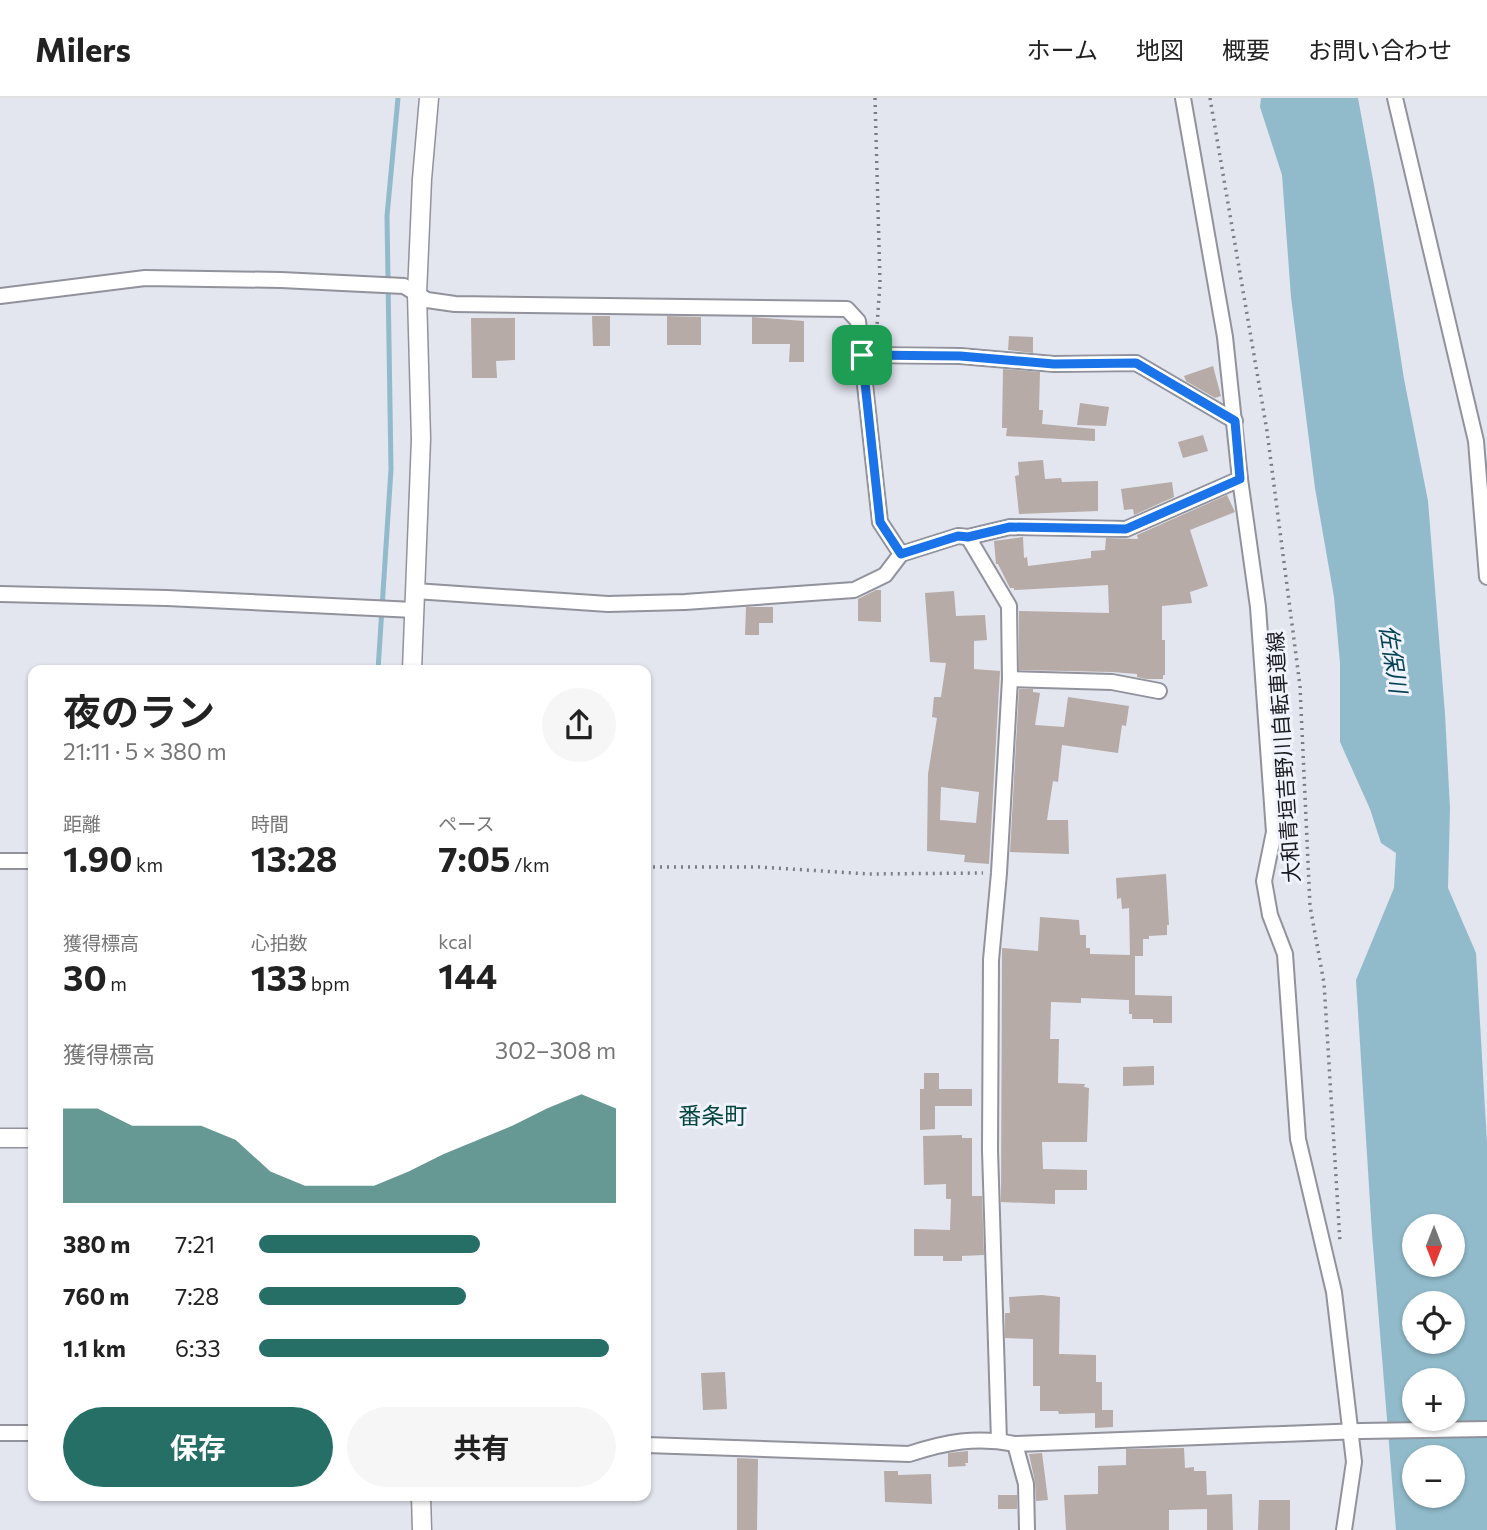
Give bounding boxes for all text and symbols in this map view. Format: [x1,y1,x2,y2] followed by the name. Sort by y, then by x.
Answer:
[35,28,131,69] text: Milers
[1027,35,1098,64] text: ホーム
[1136,35,1184,64] text: 地図
[1222,35,1270,64] text: 概要
[1308,35,1452,64] text: お問い合わせ
[832,325,892,385] pin
[843,336,881,374] icon: arrive
[1375,623,1414,698] water label: 佐保川
[1261,631,1304,884] street label: 大和青垣吉野川自転車道線
[63,687,215,734] text: 夜のラン
[542,688,616,762] button: share
[63,737,227,765] text: 21:11 · 5 × 380 m
[63,812,101,835] text: 距離
[251,812,289,835] text: 時間
[438,812,494,835] text: ペース
[63,836,132,879] text: 1.90
[251,836,337,879] text: 13:28
[438,836,510,879] text: 7:05
[132,853,163,876] text: km
[510,853,549,876] text: /km
[438,930,472,953] text: kcal
[63,931,139,954] text: 獲得標高
[251,931,308,954] text: 心拍数
[438,953,497,996] text: 144
[63,955,107,998] text: 30
[251,955,307,998] text: 133
[107,972,127,995] text: m
[307,972,350,995] text: bpm
[495,1036,616,1064] text: 302–308 m
[63,1040,155,1068] text: 獲得標高
[679,1101,748,1129] district label: 番条町
[1402,1214,1465,1278] north arrow
[1402,1214,1465,1508] map controls
[63,1230,130,1258] text: 380 m
[175,1230,215,1258] text: 7:21
[63,1282,129,1310] text: 760 m
[175,1282,219,1310] text: 7:28
[1402,1291,1465,1354] button: locate
[63,1334,126,1362] text: 1.1 km
[175,1334,221,1362] text: 6:33
[1402,1368,1465,1431] button: +
[63,1407,333,1487] button: 保存
[347,1407,616,1487] button: 共有
[1402,1445,1465,1508] button: −

